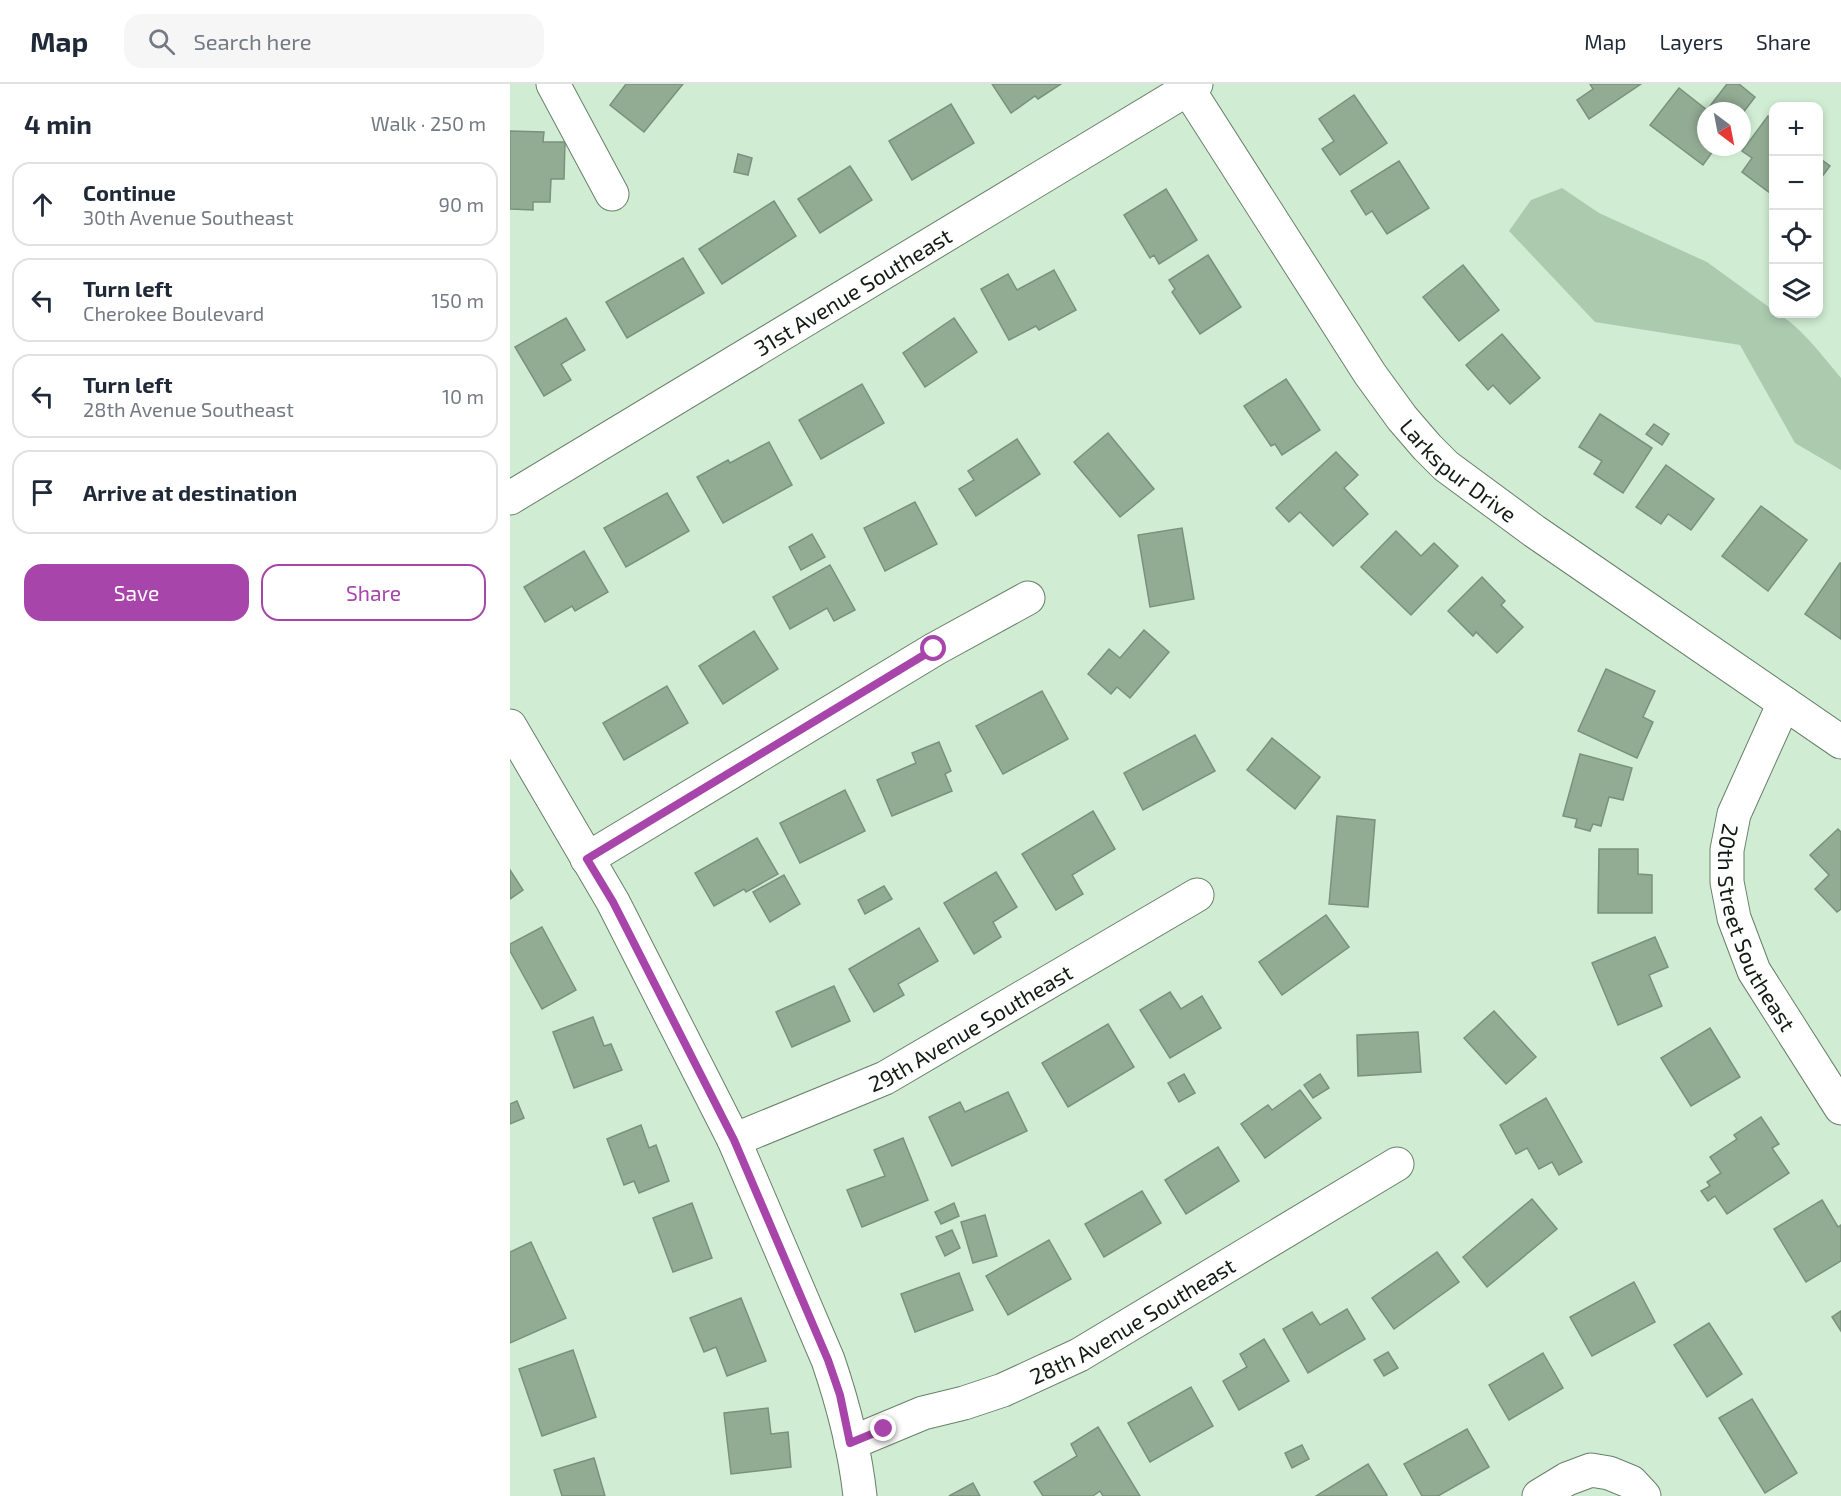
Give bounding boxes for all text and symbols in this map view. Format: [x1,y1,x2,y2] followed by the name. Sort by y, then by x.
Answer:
[124,14,544,68] search box
[30,24,88,58] text: Map
[145,25,178,58] icon: search
[193,28,312,54] text: Search here
[1584,29,1626,54] text: Map
[1659,29,1723,54] text: Layers
[1756,29,1811,54] text: Share
[1697,102,1751,156] north arrow
[1769,102,1823,318] map controls
[1769,102,1823,156] button: +
[24,108,92,139] text: 4 min
[371,111,486,135] text: Walk · 250 m
[1769,156,1823,210] button: −
[83,179,176,205] text: Continue
[26,188,59,221] icon: ahead
[439,192,484,216] text: 90 m
[83,205,294,229] text: 30th Avenue Southeast
[1769,210,1823,264] button: locate
[749,222,956,361] street label: 31st Avenue Southeast
[1769,264,1823,318] button: layers
[83,275,172,301] text: Turn left
[26,284,59,317] icon: left
[431,288,484,312] text: 150 m
[83,301,264,325] text: Cherokee Boulevard
[83,371,172,397] text: Turn left
[26,380,59,413] icon: left
[442,384,484,408] text: 10 m
[83,397,294,421] text: 28th Avenue Southeast
[1395,413,1522,527] street label: Larkspur Drive
[26,476,59,509] icon: arrive
[83,479,297,505] text: Arrive at destination
[24,564,249,621] button: Save
[261,564,486,621] button: Share
[920,635,946,661] route start
[1714,822,1802,1036] street label: 20th Street Southeast
[864,958,1077,1096] street label: 29th Avenue Southeast
[1025,1252,1239,1389] street label: 28th Avenue Southeast
[870,1415,896,1441] route end

